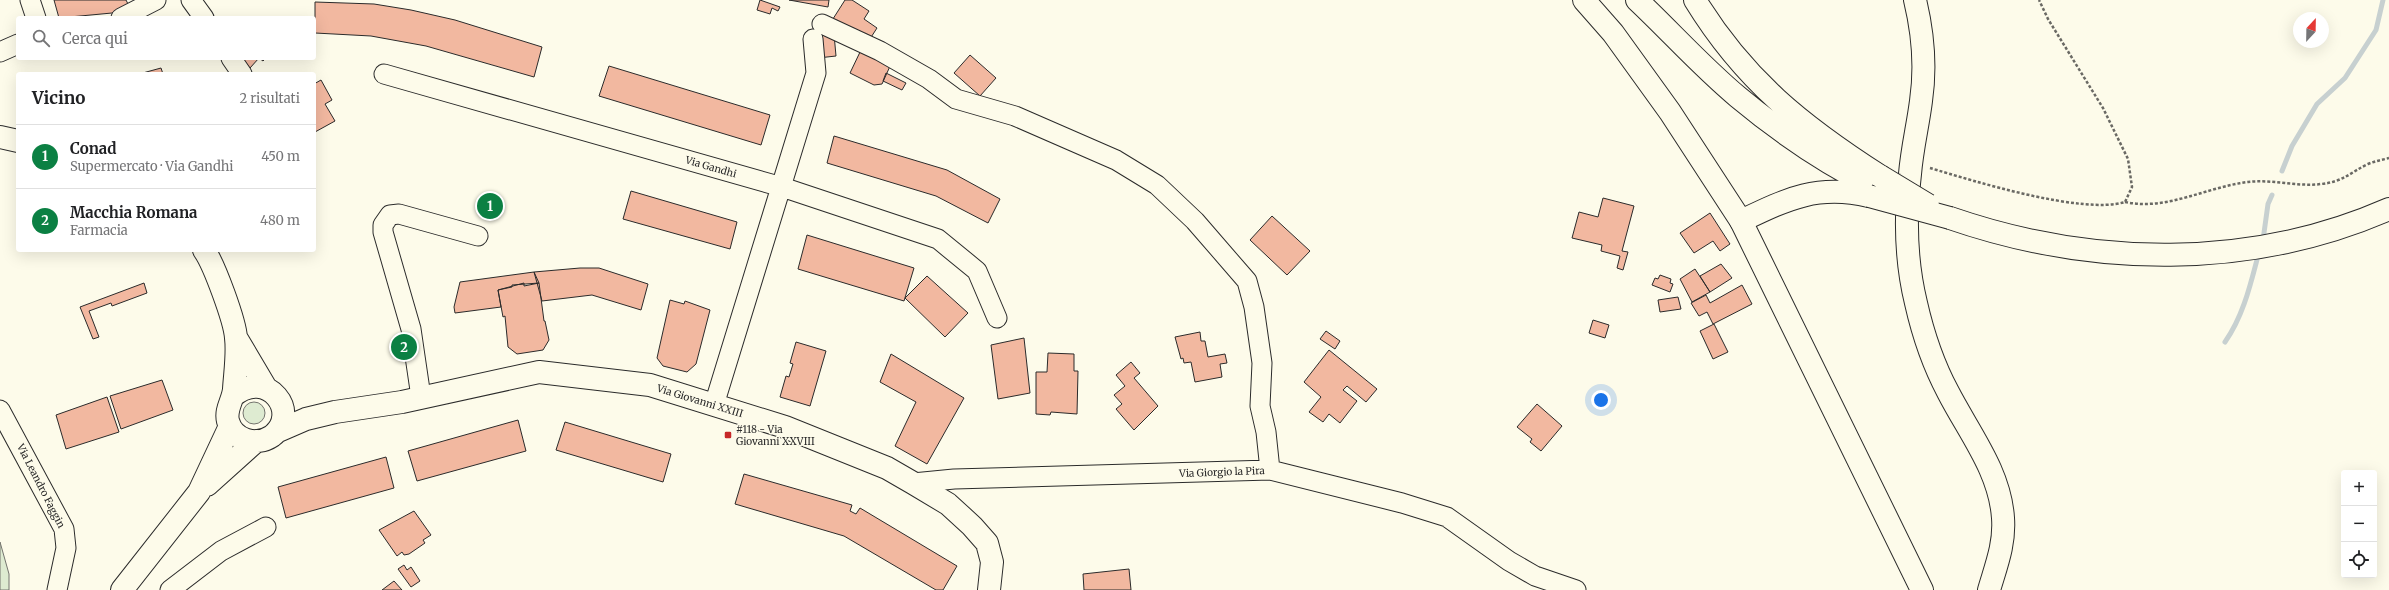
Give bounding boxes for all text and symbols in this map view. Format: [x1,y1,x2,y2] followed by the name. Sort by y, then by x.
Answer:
[2293,12,2329,48] north arrow
[16,16,316,60] search box
[30,27,52,49] icon: search
[62,29,128,48] text: Cerca qui
[32,87,85,109] text: Vicino
[239,90,300,107] text: 2 risultati
[70,139,116,158] text: Conad
[42,148,48,165] text: 1
[261,148,300,165] text: 450 m
[683,153,738,181] street label: Via Gandhi
[70,158,234,175] text: Supermercato · Via Gandhi
[477,191,503,221] pin: 1
[70,203,197,222] text: Macchia Romana
[41,212,49,229] text: 2
[260,212,300,229] text: 480 m
[70,222,128,239] text: Farmacia
[391,332,417,362] pin: 2
[654,381,745,420] street label: Via Giovanni XXIII
[1591,390,1611,410] your location
[736,423,815,448] place label: #118 - Via Giovanni XXVIII
[723,430,733,440] marker: #118 - Via Giovanni XXVIII
[14,441,68,531] street label: Via Leandro Faggin
[1178,464,1266,480] street label: Via Giorgio la Pira
[2341,470,2377,578] map controls
[2341,470,2377,506] button: +
[2341,506,2377,542] button: −
[2341,542,2377,578] button: locate

